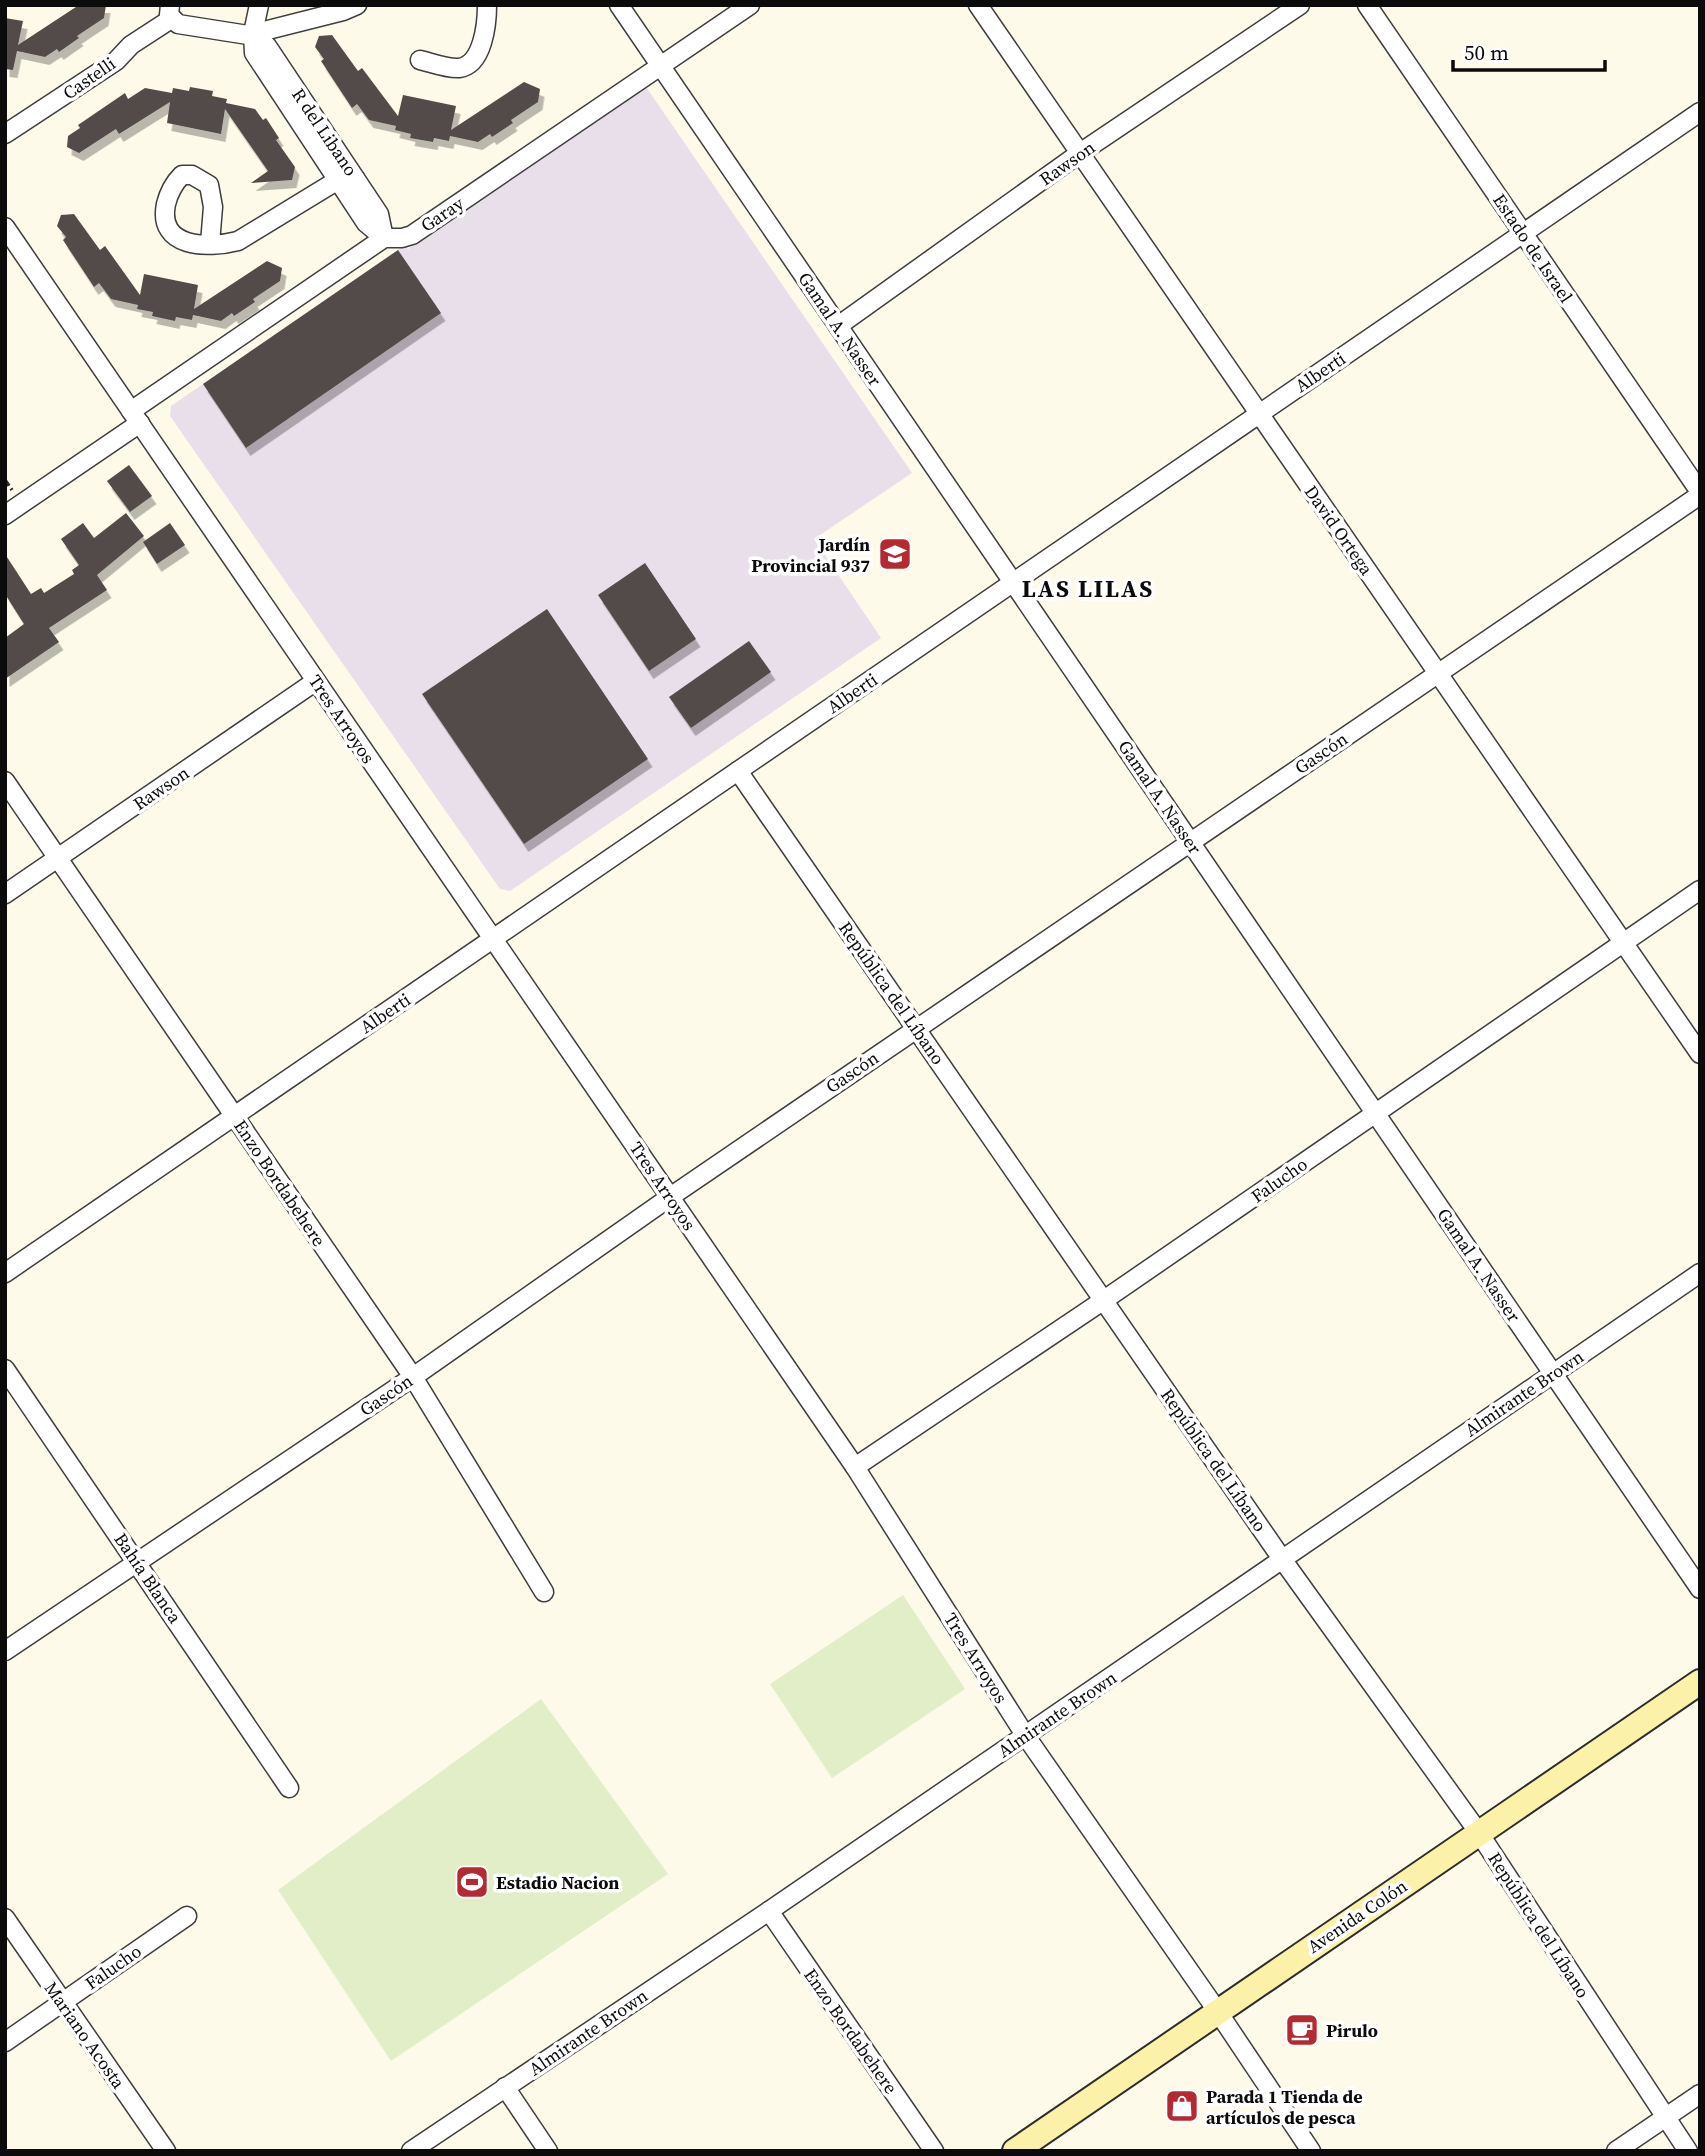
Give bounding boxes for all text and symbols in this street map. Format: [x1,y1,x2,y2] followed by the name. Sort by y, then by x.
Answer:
[1453,28,1605,72] scale bar
[1464,38,1509,67] text: 50 m
[58,51,120,105] street label: Castelli
[286,83,364,181] street label: R del Libano
[1034,135,1100,191] street label: Rawson
[1487,189,1579,307] street label: Estado de Israel
[416,190,469,237] street label: Garay
[793,267,888,391] street label: Gamal A. Nasser
[1290,346,1350,398] street label: Alberti
[1299,480,1380,581] street label: David Ortega
[751,532,870,578] place label: Jardín Provincial 937
[876,535,914,573] school or university icon: Jardín Provincial 937
[1022,572,1154,605] district label: LAS LILAS
[822,667,882,719] street label: Alberti
[303,670,381,769] street label: Tres Arroyos
[1290,726,1352,780] street label: Gascón
[1113,735,1208,859] street label: Gamal A. Nasser
[128,760,194,816] street label: Rawson
[833,916,951,1070] street label: República del Líbano
[355,987,415,1039] street label: Alberti
[821,1045,883,1099] street label: Gascón
[228,1115,332,1251] street label: Enzo Bordabehere
[624,1137,702,1236] street label: Tres Arroyos
[1246,1151,1312,1208] street label: Falucho
[1432,1203,1527,1327] street label: Gamal A. Nasser
[1460,1344,1589,1442] street label: Almirante Brown
[355,1368,417,1422] street label: Gascón
[1155,1383,1273,1537] street label: República del Líbano
[108,1528,188,1629] street label: Bahía Blanca
[938,1608,1014,1708] street label: Tres Arroyos
[993,1665,1122,1763] street label: Almirante Brown
[1482,1847,1596,2003] street label: República del Líbano
[453,1863,491,1901] sports icon: Estadio Nacion
[496,1870,619,1895] place label: Estadio Nacion
[1302,1873,1412,1959] street label: Avenida Colón
[80,1938,146,1995] street label: Falucho
[798,1963,904,2099] street label: Enzo Bordabehere
[39,1977,132,2094] street label: Mariano Acosta
[524,1983,653,2081] street label: Almirante Brown
[1283,2011,1321,2049] cafe icon: Pirulo
[1326,2018,1378,2043] place label: Pirulo
[1206,2084,1363,2130] place label: Parada 1 Tienda de artículos de pesca
[1163,2087,1201,2125] shop icon: Parada 1 Tienda de artículos de pesca

